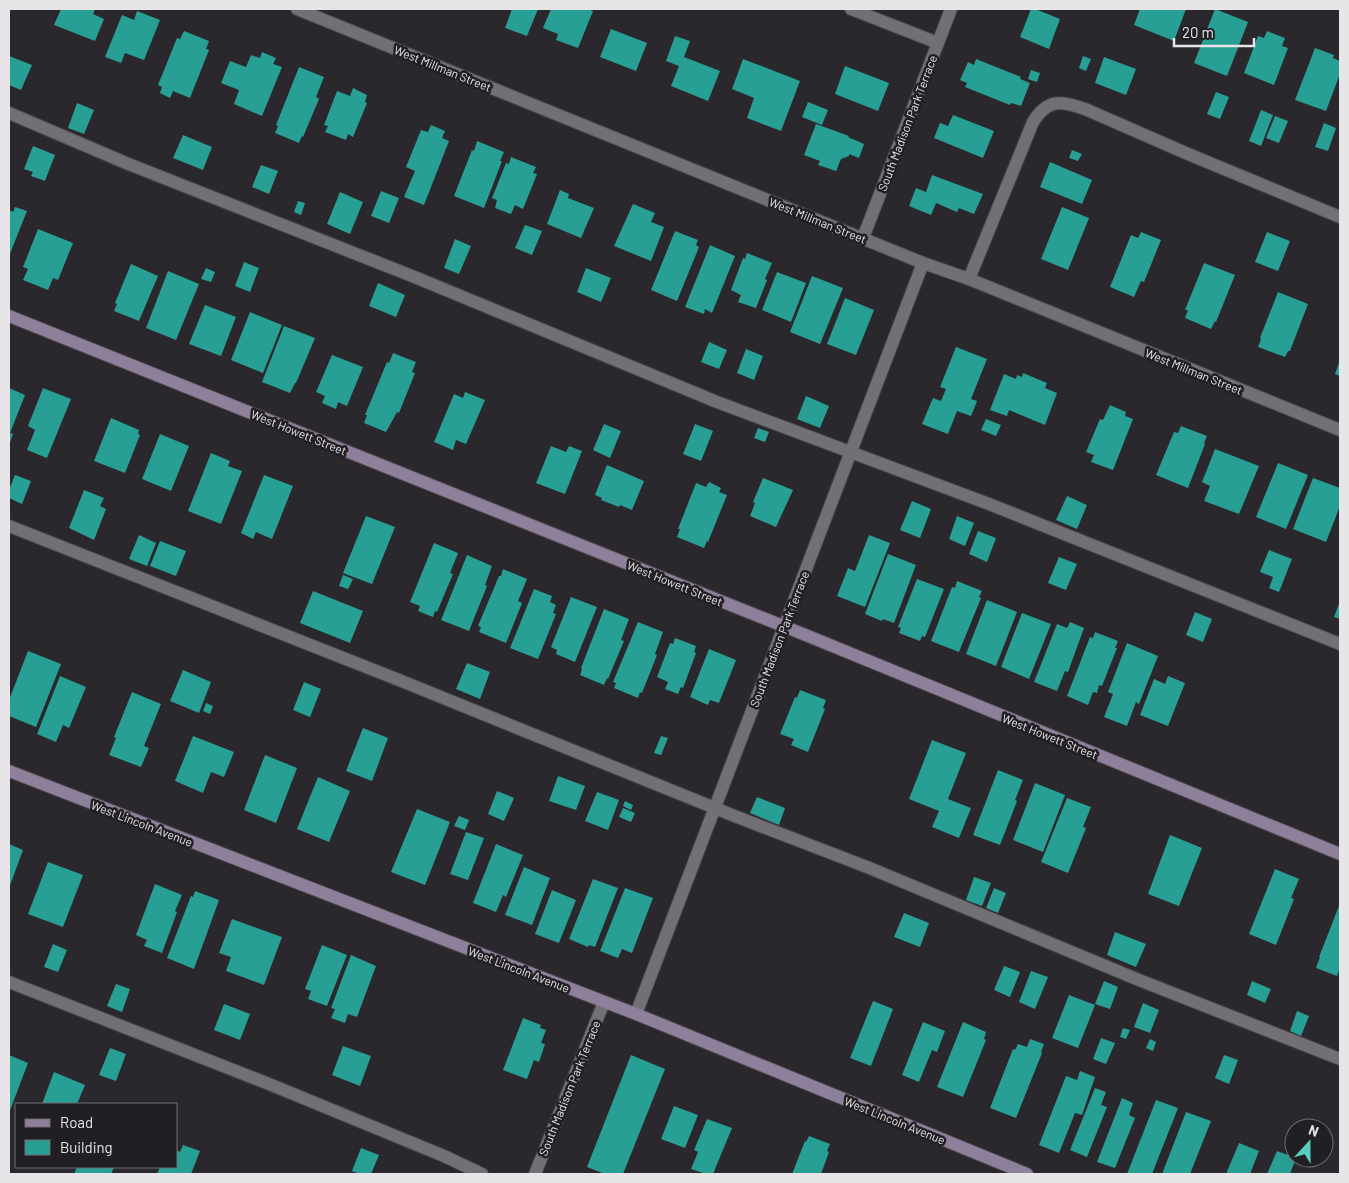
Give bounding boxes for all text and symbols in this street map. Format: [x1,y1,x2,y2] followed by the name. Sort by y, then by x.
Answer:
[1174,15,1254,47] scale bar
[1182,23,1214,41] text: 20 m
[392,42,494,94] street label: West Millman Street
[875,53,939,193] street label: South Madison Park Terrace
[767,194,869,246] street label: West Millman Street
[1143,345,1245,397] street label: West Millman Street
[249,406,349,458] street label: West Howett Street
[625,557,725,609] street label: West Howett Street
[747,569,811,709] street label: South Madison Park Terrace
[1000,710,1100,762] street label: West Howett Street
[89,797,195,849] street label: West Lincoln Avenue
[466,943,572,995] street label: West Lincoln Avenue
[535,1018,603,1158] street label: South Madison Park Terrace
[843,1093,947,1147] street label: West Lincoln Avenue
[15,1103,178,1168] legend
[60,1113,93,1131] text: Road
[1284,1118,1334,1168] north arrow
[1306,1121,1321,1140] text: N
[60,1138,113,1156] text: Building

